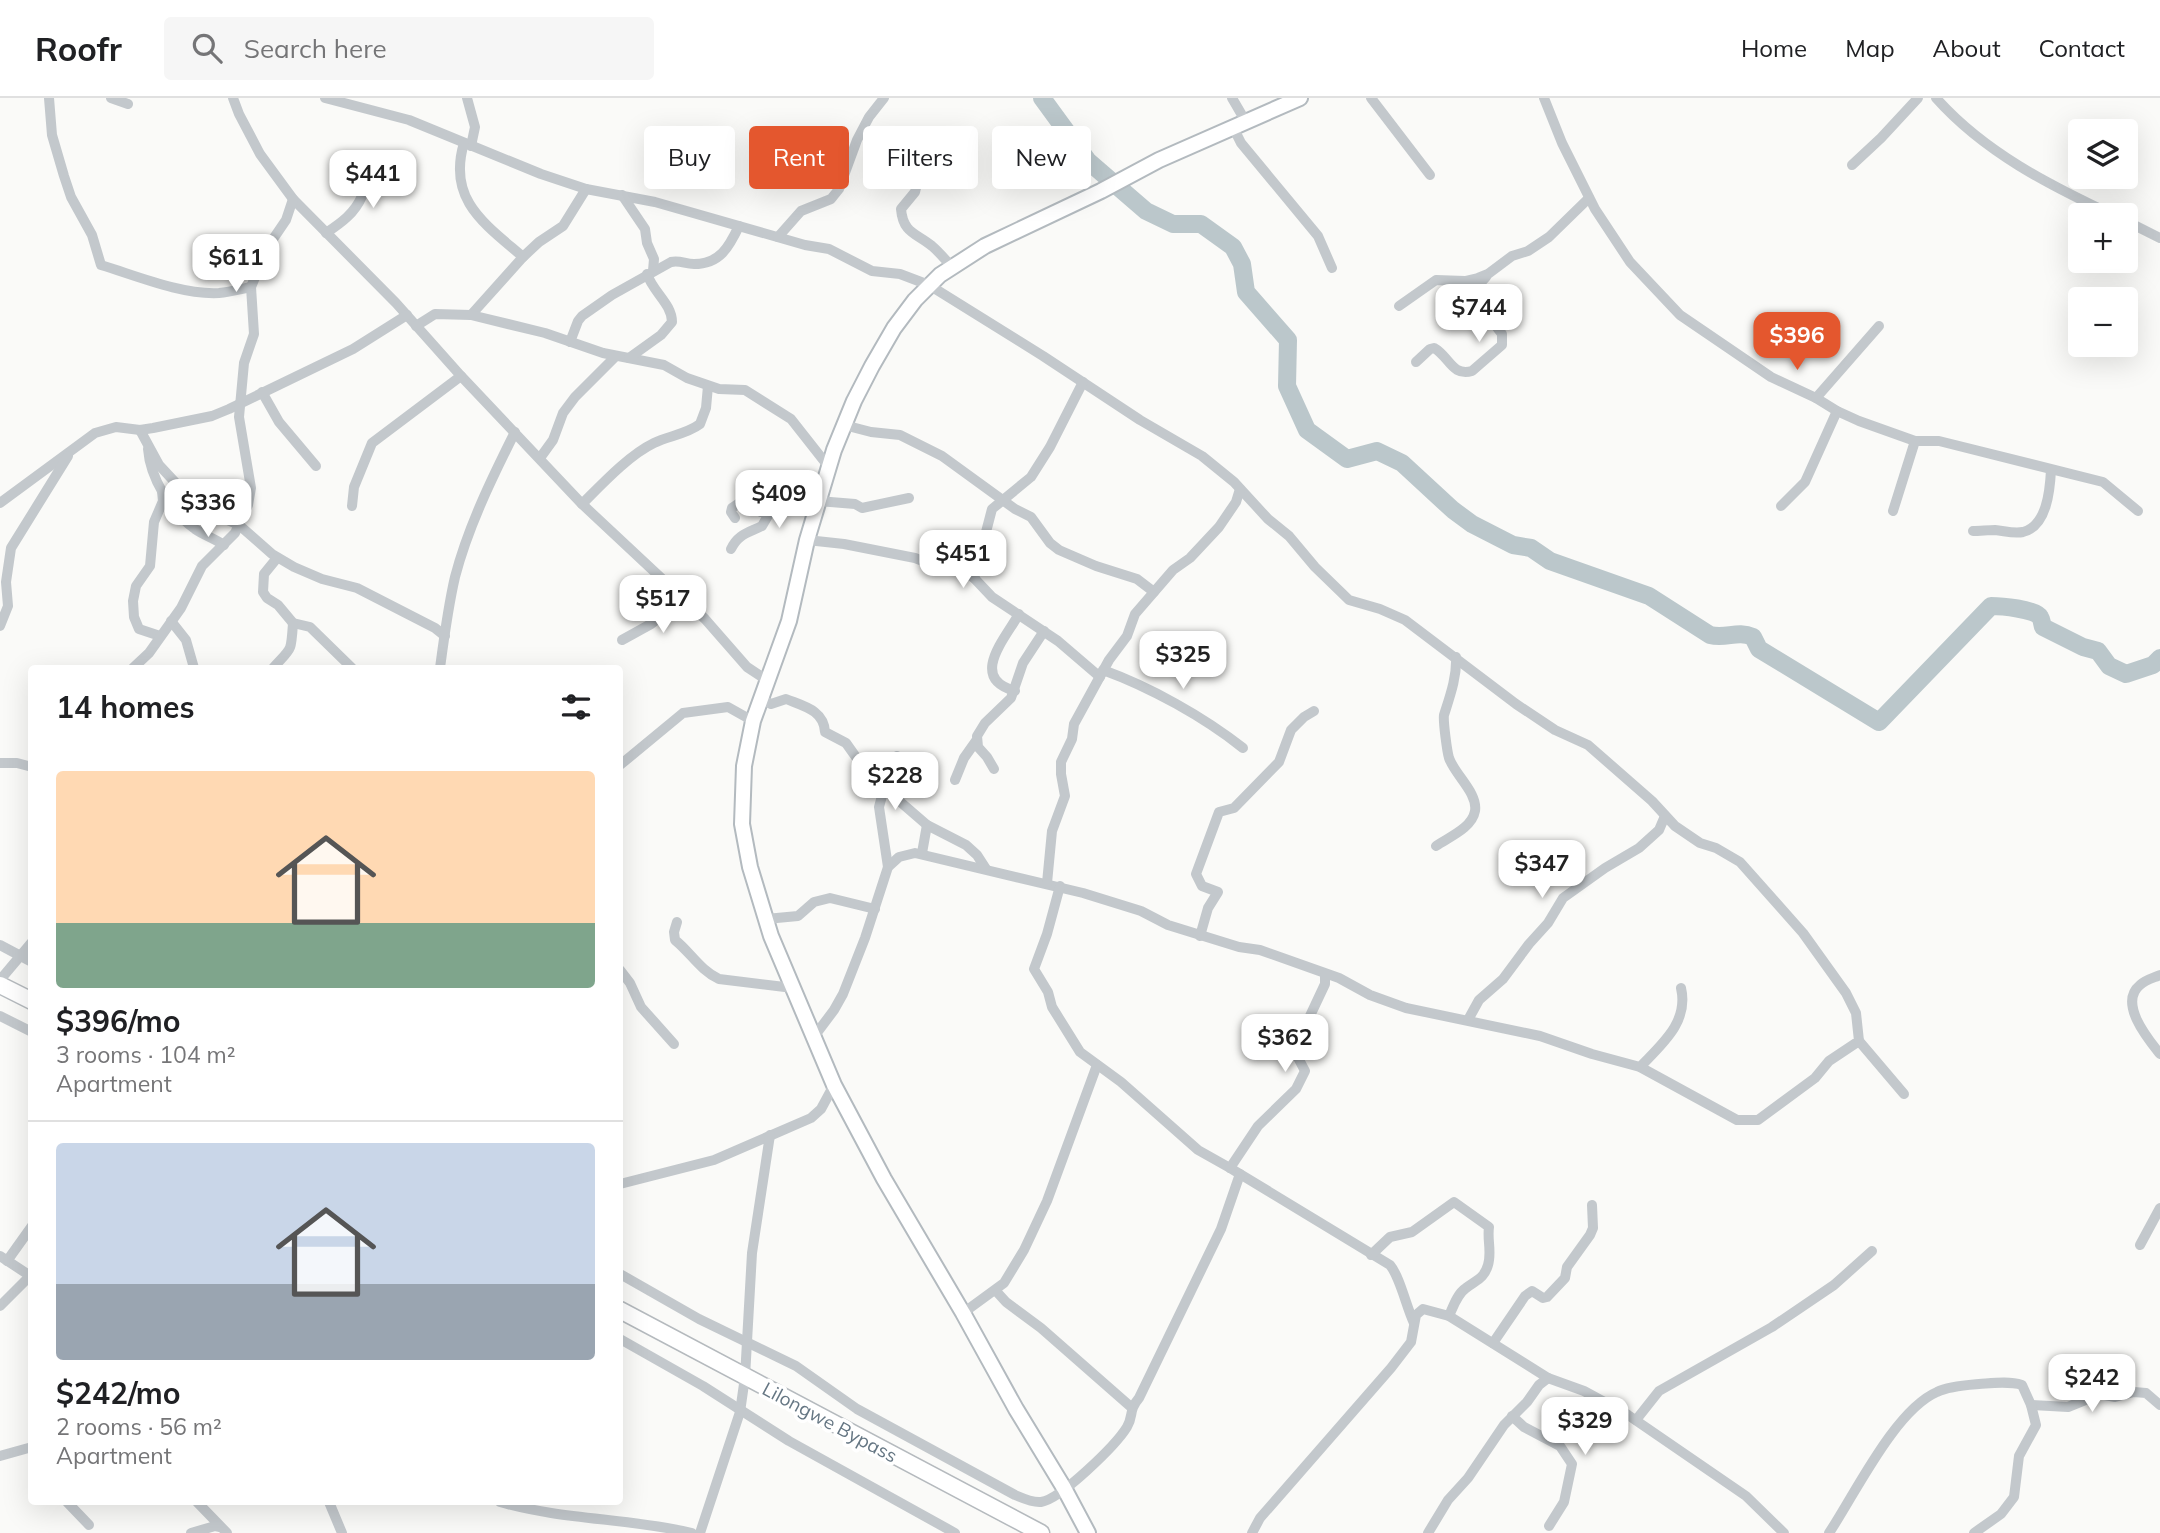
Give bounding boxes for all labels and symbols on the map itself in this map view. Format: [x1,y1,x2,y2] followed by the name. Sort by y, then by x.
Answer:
[332,150,414,210] pin: $441
[195,234,277,294] pin: $611
[1438,285,1520,344] pin: $744
[1756,313,1838,372] pin: $396
[738,470,820,530] pin: $409
[167,480,249,539] pin: $336
[922,531,1004,590] pin: $451
[622,575,704,635] pin: $517
[1142,632,1224,691] pin: $325
[854,752,936,812] pin: $228
[1501,840,1583,900] pin: $347
[1244,1014,1326,1074] pin: $362
[2051,1354,2133,1414] pin: $242
[759,1376,901,1468] street label: Lilongwe Bypass
[1544,1398,1626,1457] pin: $329

